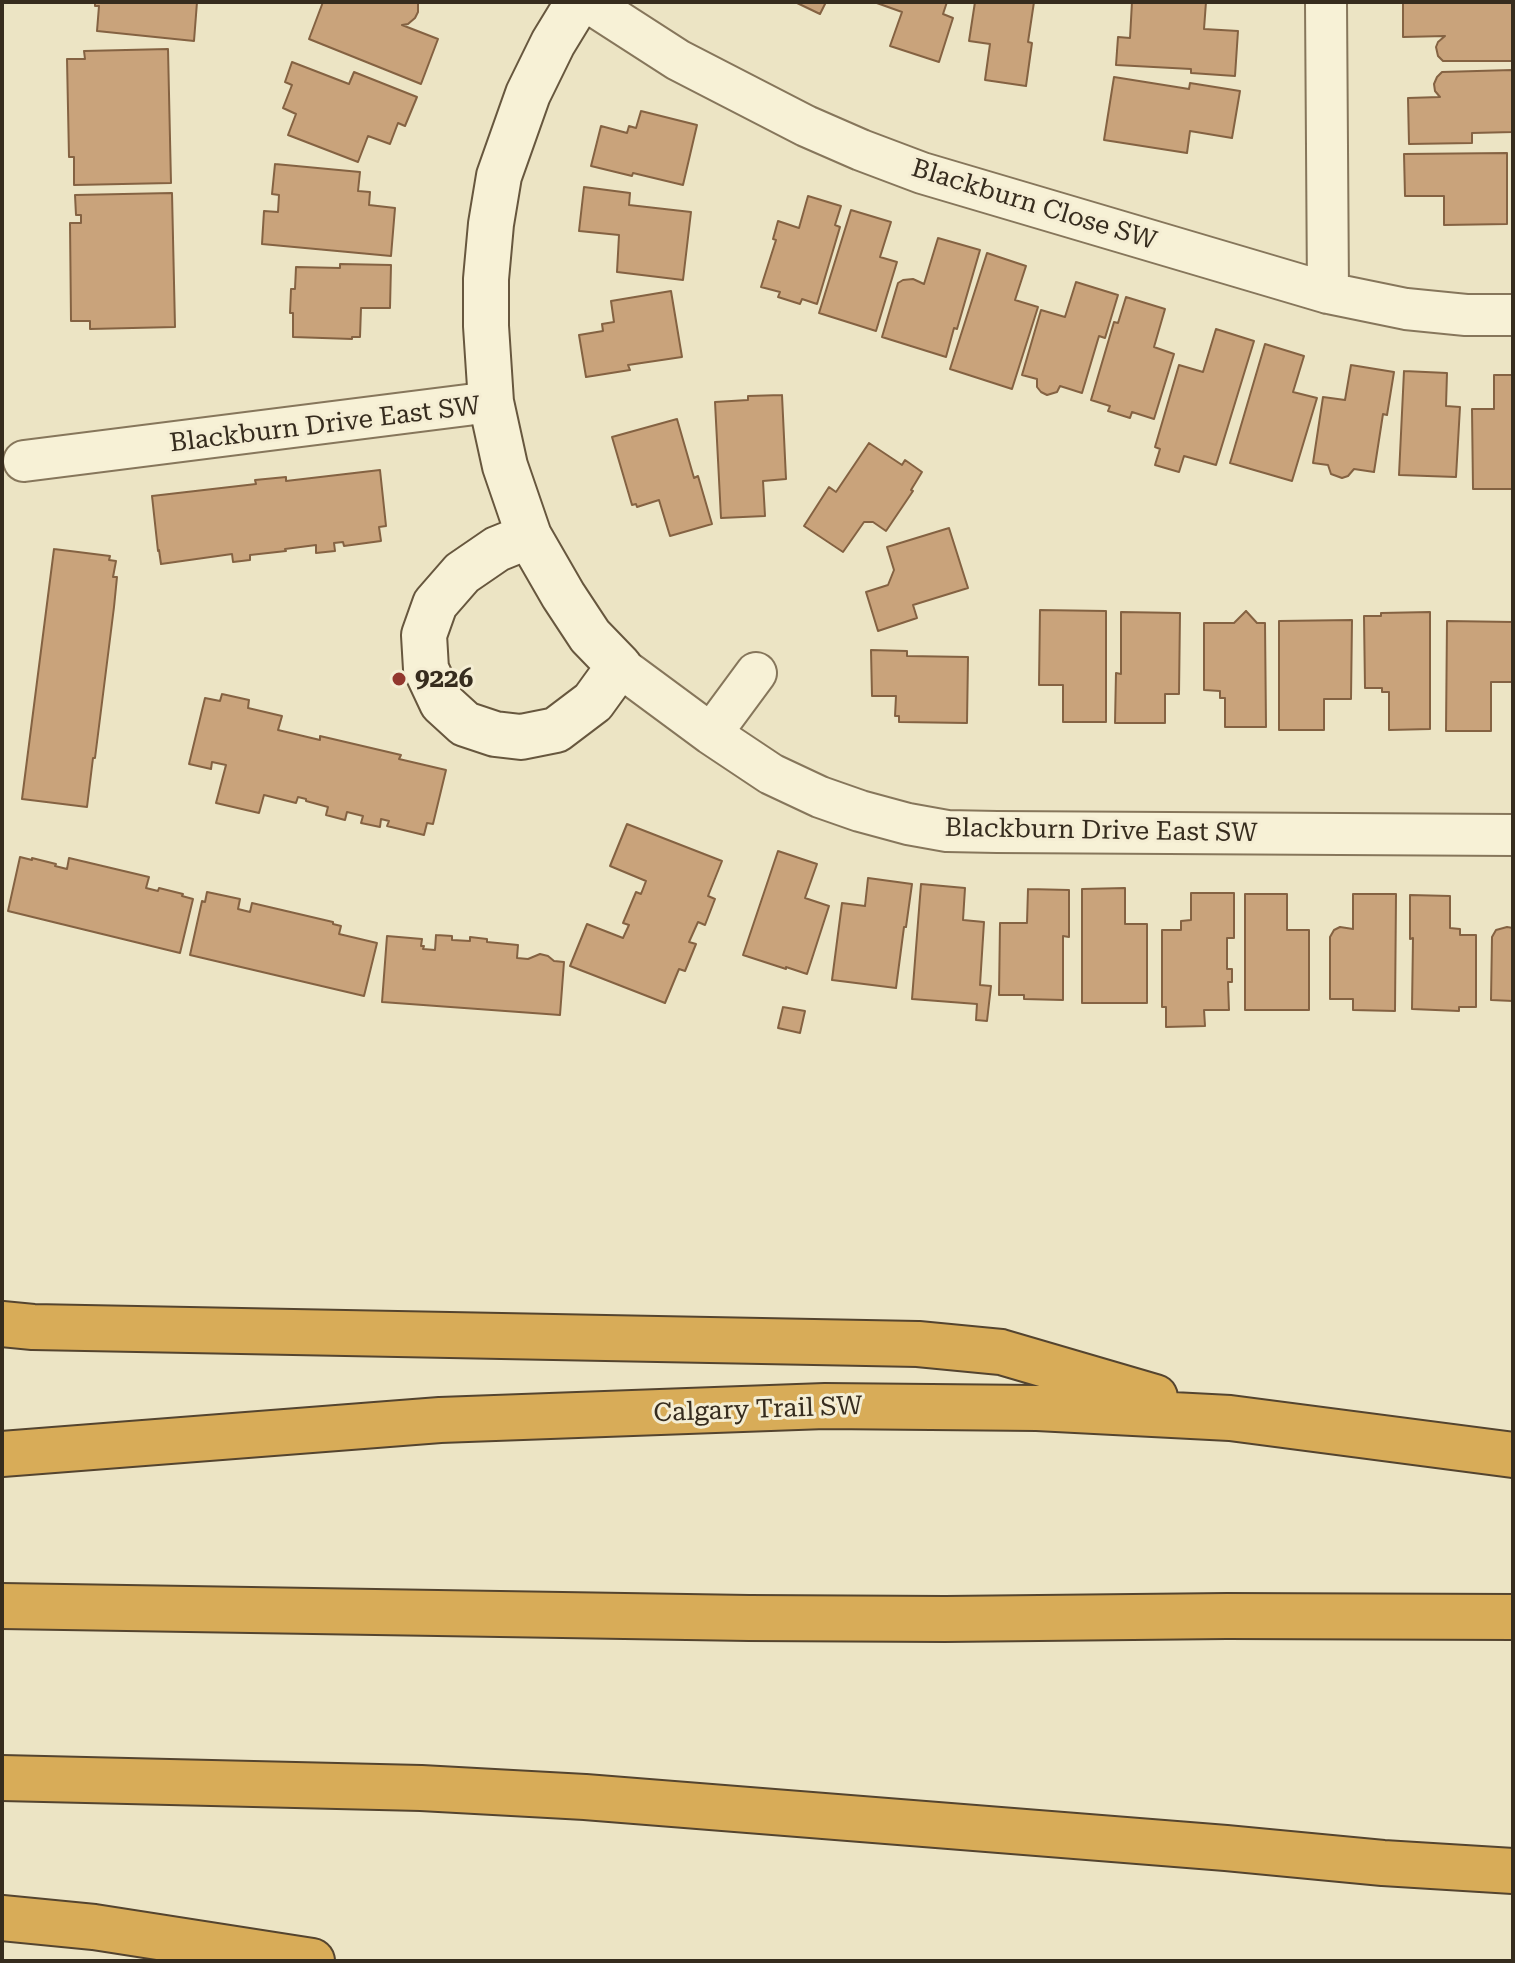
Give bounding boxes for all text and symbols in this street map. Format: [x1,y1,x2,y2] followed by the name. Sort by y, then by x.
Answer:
[908,153,1160,257] street label: Blackburn Close SW
[168,390,482,460] street label: Blackburn Drive East SW
[415,663,473,695] place label: 9226
[390,670,408,688] marker: 9226
[944,813,1258,849] street label: Blackburn Drive East SW
[653,1391,863,1429] street label: Calgary Trail SW

